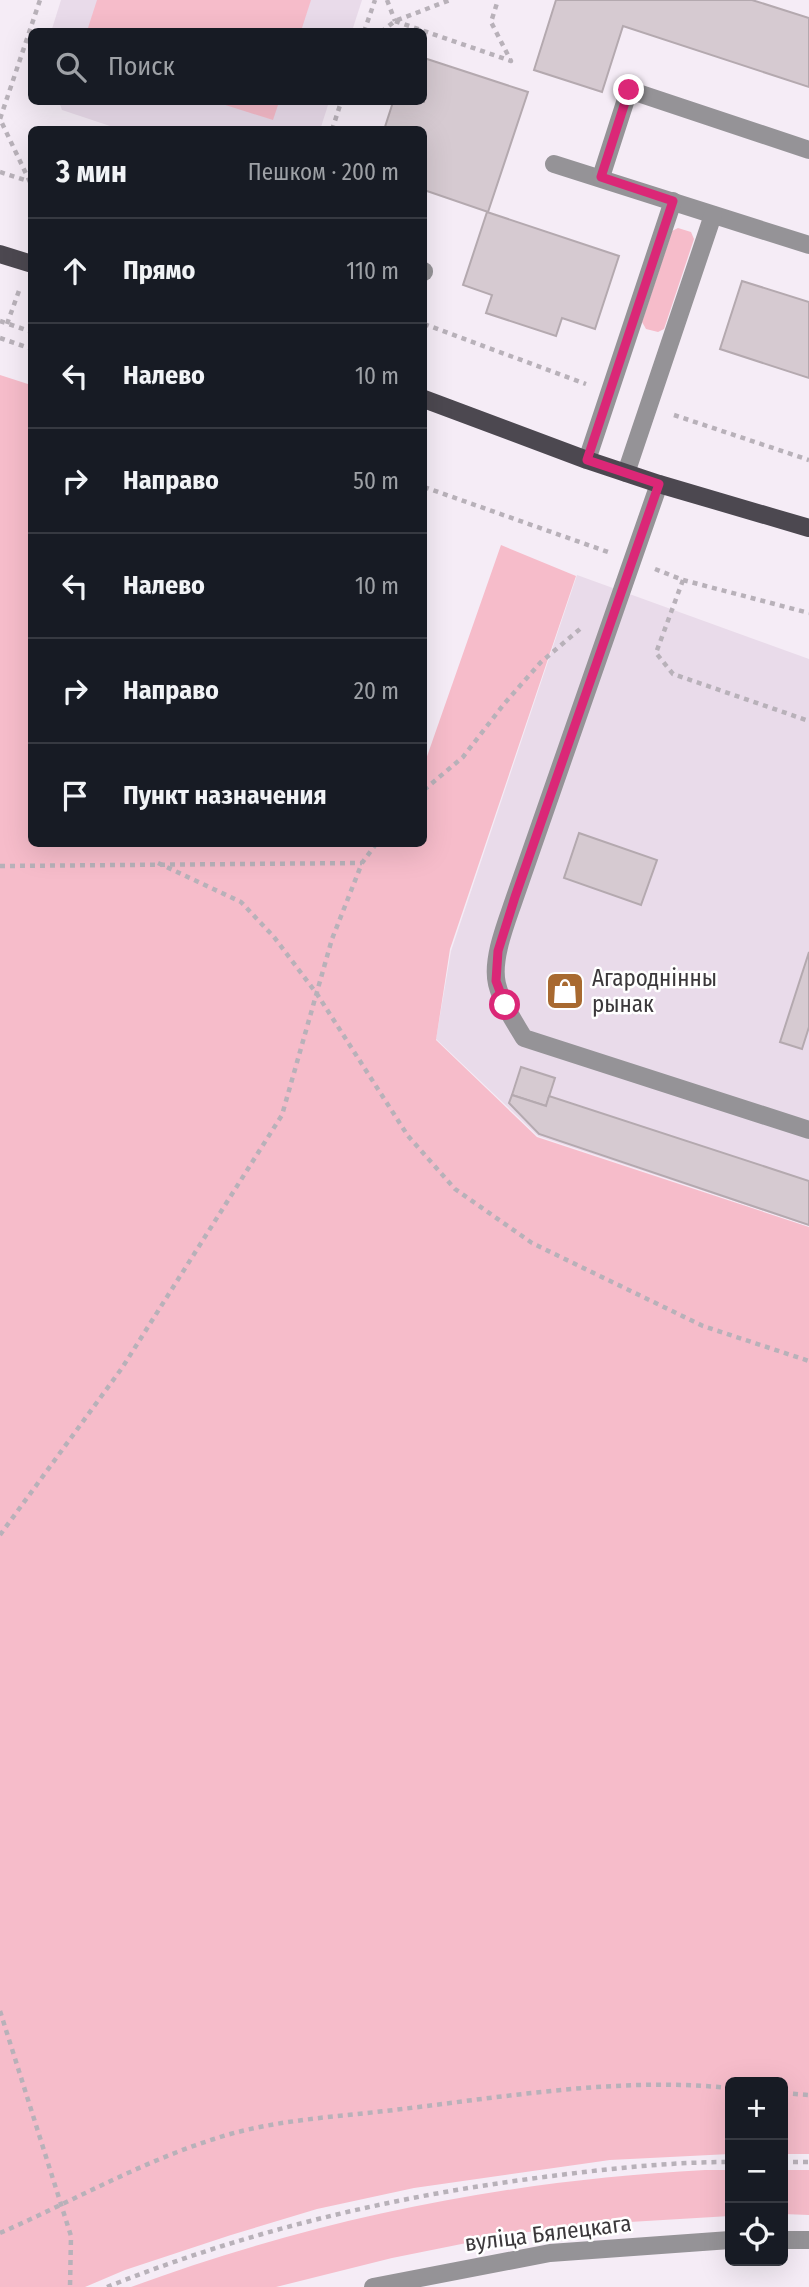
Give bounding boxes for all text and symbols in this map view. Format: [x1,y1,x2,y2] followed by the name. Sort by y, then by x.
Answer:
[28,28,427,105] search box
[52,48,90,86] icon: search
[108,51,175,82] text: Поиск
[613,74,644,105] route end
[56,154,127,190] text: 3 мин
[248,158,399,186] text: Пешком · 200 m
[56,252,94,290] icon: ahead
[123,255,195,286] text: Прямо
[346,257,399,285] text: 110 m
[56,357,94,395] icon: left
[123,360,205,391] text: Налево
[355,362,399,390] text: 10 m
[56,462,94,500] icon: right
[123,465,219,496] text: Направо
[353,467,399,495] text: 50 m
[56,567,94,605] icon: left
[123,570,205,601] text: Налево
[355,572,399,600] text: 10 m
[56,672,94,710] icon: right
[123,675,219,706] text: Направо
[354,677,399,705] text: 20 m
[56,777,94,815] icon: arrive
[123,780,327,811] text: Пункт назначения
[592,964,717,1018] place label: Агароднінны рынак
[544,970,586,1012] shop icon: Агароднінны рынак
[489,989,520,1020] route start
[725,2077,788,2266] map controls
[725,2077,788,2140] button: +
[725,2140,788,2203] button: −
[725,2203,788,2266] button: locate
[463,2209,633,2257] street label: вуліца Бялецкага

